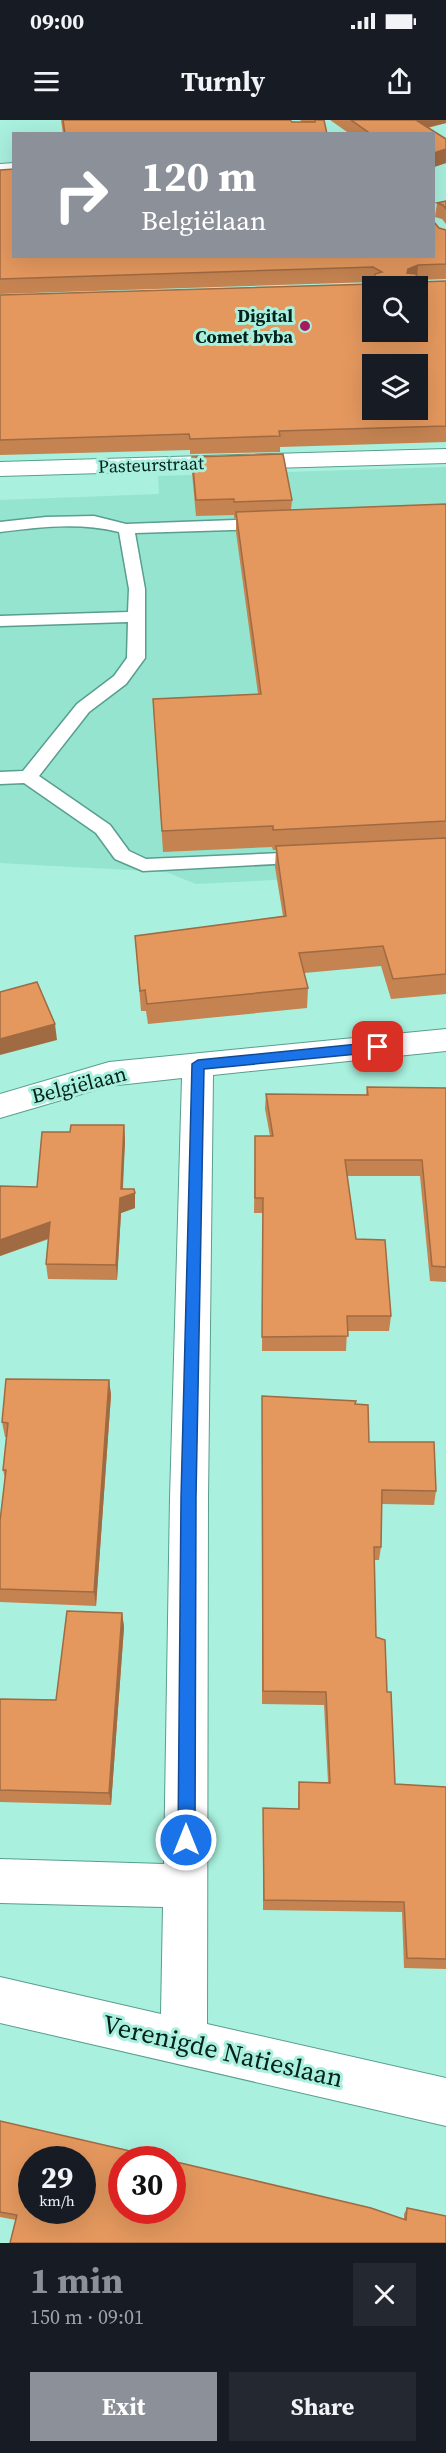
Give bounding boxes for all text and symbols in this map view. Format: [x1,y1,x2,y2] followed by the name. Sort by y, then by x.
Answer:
[30,6,84,36] text: 09:00
[181,63,265,100] text: Turnly
[30,65,63,98] icon: menu
[383,65,416,98] icon: share
[141,147,256,205] text: 120 m
[42,156,120,234] icon: right
[141,202,266,239] text: Belgiëlaan
[362,276,428,420] map controls
[362,276,428,342] button: search
[195,303,293,349] place label: Digital Comet bvba
[298,319,312,333] marker: Digital Comet bvba
[362,354,428,420] button: layers
[98,450,204,479] street label: Pasteurstraat
[352,1021,403,1072] pin
[361,1030,394,1063] icon: arrive
[28,1059,130,1110] street label: Belgiëlaan
[154,1808,218,1872] position arrow
[99,2006,347,2096] street label: Verenigde Natieslaan
[108,2146,186,2224] speed limit sign: 30
[41,2157,73,2198] text: 29
[39,2190,75,2211] text: km/h
[30,2256,123,2305] text: 1 min
[353,2263,416,2326] button: close
[30,2303,144,2331] text: 150 m · 09:01
[30,2372,217,2441] button: Exit
[229,2372,416,2441] button: Share

